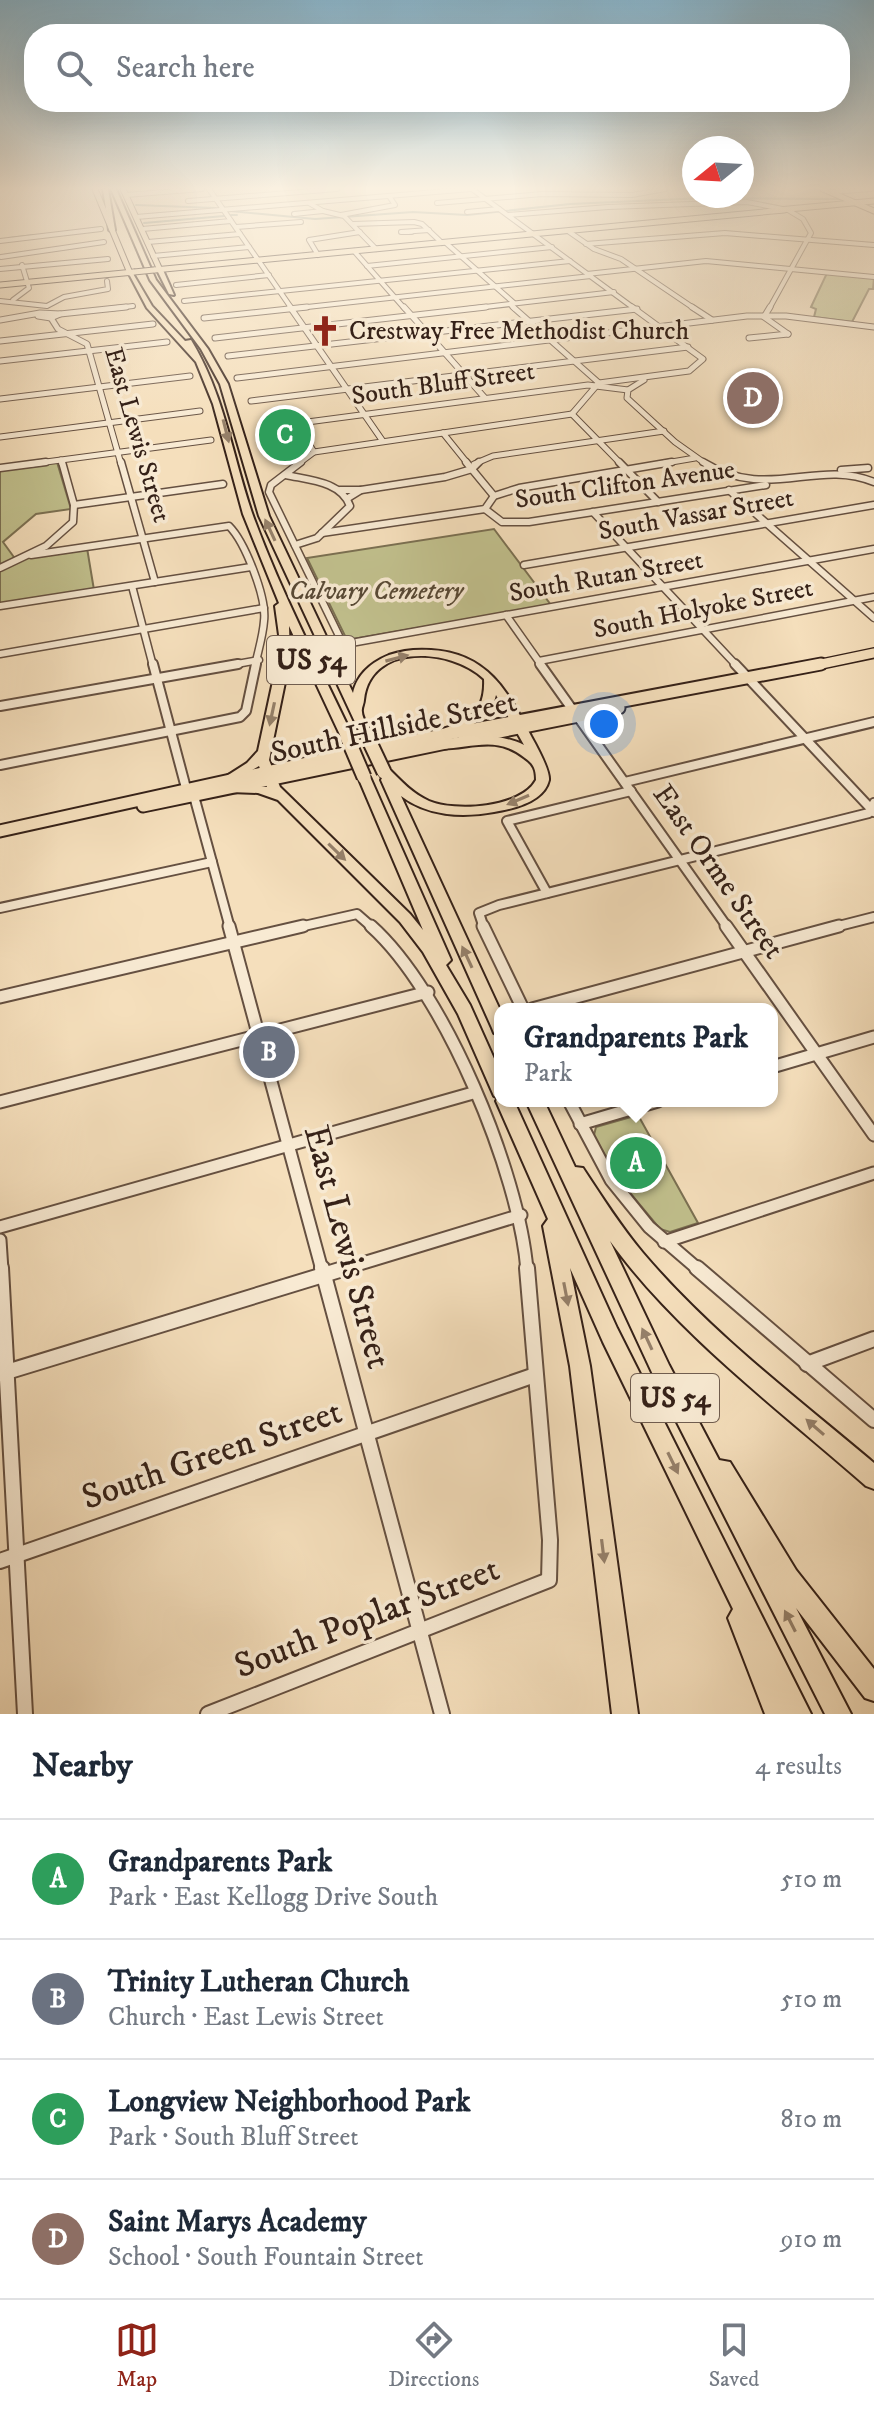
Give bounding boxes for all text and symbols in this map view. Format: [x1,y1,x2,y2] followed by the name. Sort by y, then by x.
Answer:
[24,24,850,112] search box
[52,46,96,90] icon: search
[116,50,255,87] text: Search here
[682,136,754,208] north arrow
[308,314,342,348] church icon: Crestway Free Methodist Church
[349,315,689,348] place label: Crestway Free Methodist Church
[96,344,178,526] street label: East Lewis Street
[349,355,537,413] street label: South Bluff Street
[727,368,779,428] pin: D
[259,405,311,465] pin: C
[220,419,232,444] one-way arrow
[513,453,737,517] street label: South Clifton Avenue
[596,482,796,548] street label: South Vassar Street
[263,518,277,541] one-way arrow
[507,544,705,610] street label: South Rutan Street
[590,572,816,646] street label: South Holyoke Street
[289,575,465,608] park label: Calvary Cemetery
[267,636,355,684] road number: US 54
[385,651,409,664] one-way arrow
[268,684,520,772] street label: South Hillside Street
[266,702,278,727] one-way arrow
[584,704,624,744] your location
[644,778,792,966] street label: East Orme Street
[506,793,529,806] one-way arrow
[327,842,346,861] one-way arrow
[460,945,474,969] one-way arrow
[494,1003,778,1107] popup
[524,1020,748,1057] text: Grandparents Park
[243,1022,295,1082] pin: B
[524,1057,572,1090] text: Park
[293,1120,401,1374] street label: East Lewis Street
[610,1133,662,1193] pin: A
[561,1282,573,1307] one-way arrow
[640,1328,653,1351] one-way arrow
[631,1374,719,1422] road number: US 54
[76,1389,348,1521] street label: South Green Street
[806,1419,826,1436] one-way arrow
[666,1452,680,1475] one-way arrow
[597,1539,610,1564] one-way arrow
[228,1547,506,1689] street label: South Poplar Street
[783,1610,796,1633] one-way arrow
[32,1745,133,1787] text: Nearby
[755,1750,842,1783] text: 4 results
[108,1844,332,1881] text: Grandparents Park
[50,1863,66,1896] text: A
[781,1863,842,1896] text: 510 m
[108,1881,438,1914] text: Park · East Kellogg Drive South
[108,1964,410,2001] text: Trinity Lutheran Church
[50,1983,66,2016] text: B
[781,1983,842,2016] text: 510 m
[108,2001,384,2034] text: Church · East Lewis Street
[108,2084,471,2121] text: Longview Neighborhood Park
[49,2103,67,2136] text: C
[780,2103,842,2136] text: 810 m
[108,2121,359,2154] text: Park · South Bluff Street
[108,2204,367,2241] text: Saint Marys Academy
[48,2223,68,2256] text: D
[781,2223,842,2256] text: 910 m
[108,2241,424,2274] text: School · South Fountain Street
[115,2318,159,2393] tab: Map
[388,2318,479,2393] tab: Directions
[709,2318,759,2393] tab: Saved

